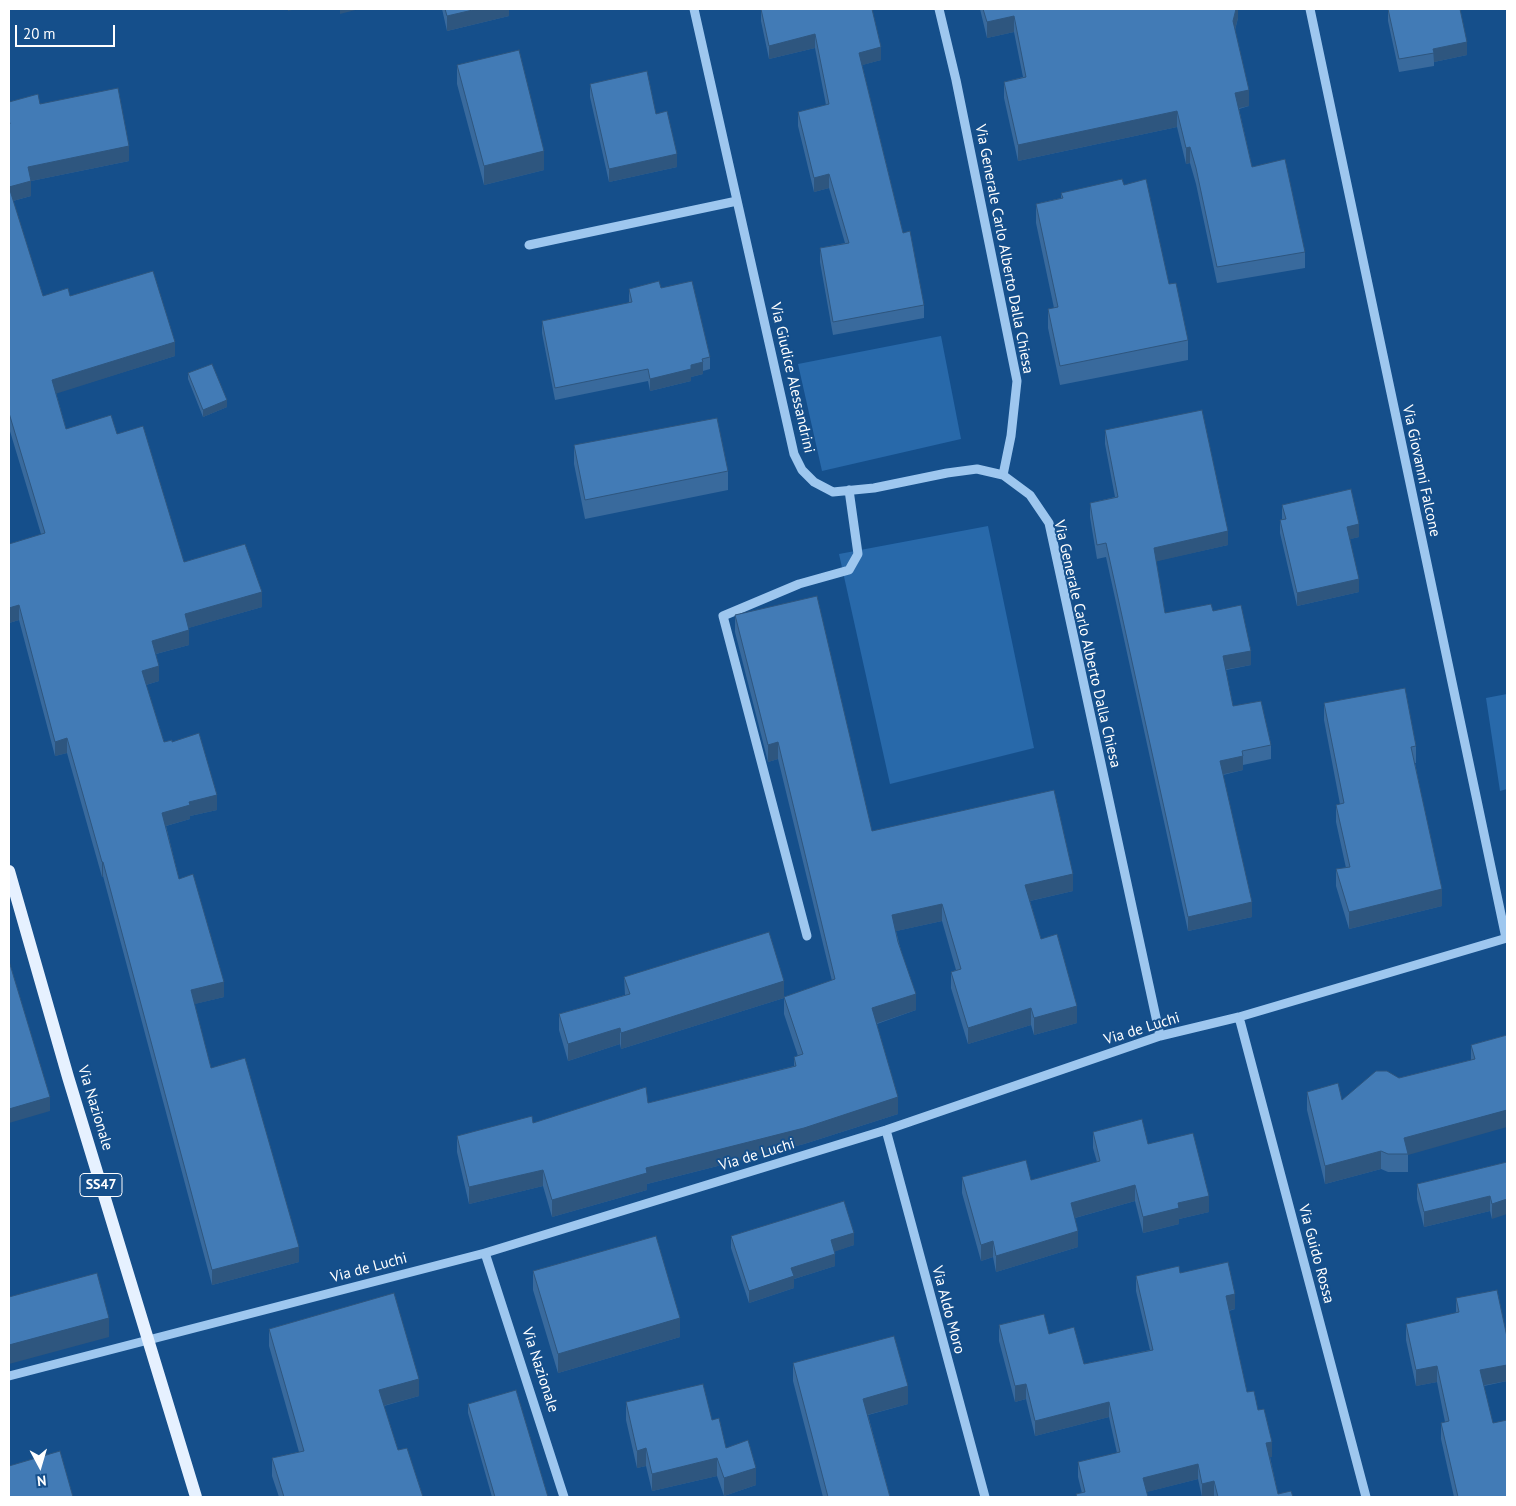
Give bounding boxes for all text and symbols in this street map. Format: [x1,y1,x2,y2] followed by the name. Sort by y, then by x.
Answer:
[18,15,118,47] scale bar
[23,24,56,43] text: 20 m
[971,123,1037,375] street label: Via Generale Carlo Alberto Dalla Chiesa
[766,301,818,455] street label: Via Giudice Alessandrini
[1398,404,1444,538] street label: Via Giovanni Falcone
[1050,519,1124,769] street label: Via Generale Carlo Alberto Dalla Chiesa
[1102,1009,1182,1049] street label: Via de Luchi
[74,1063,116,1153] street label: Via Nazionale
[717,1135,797,1175] street label: Via de Luchi
[80,1174,122,1196] road number: SS47
[1294,1203,1338,1305] street label: Via Guido Rossa
[329,1249,409,1287] street label: Via de Luchi
[928,1264,968,1356] street label: Via Aldo Moro
[518,1325,562,1415] street label: Via Nazionale
[15,1441,65,1491] north arrow
[36,1471,47,1490] text: N

